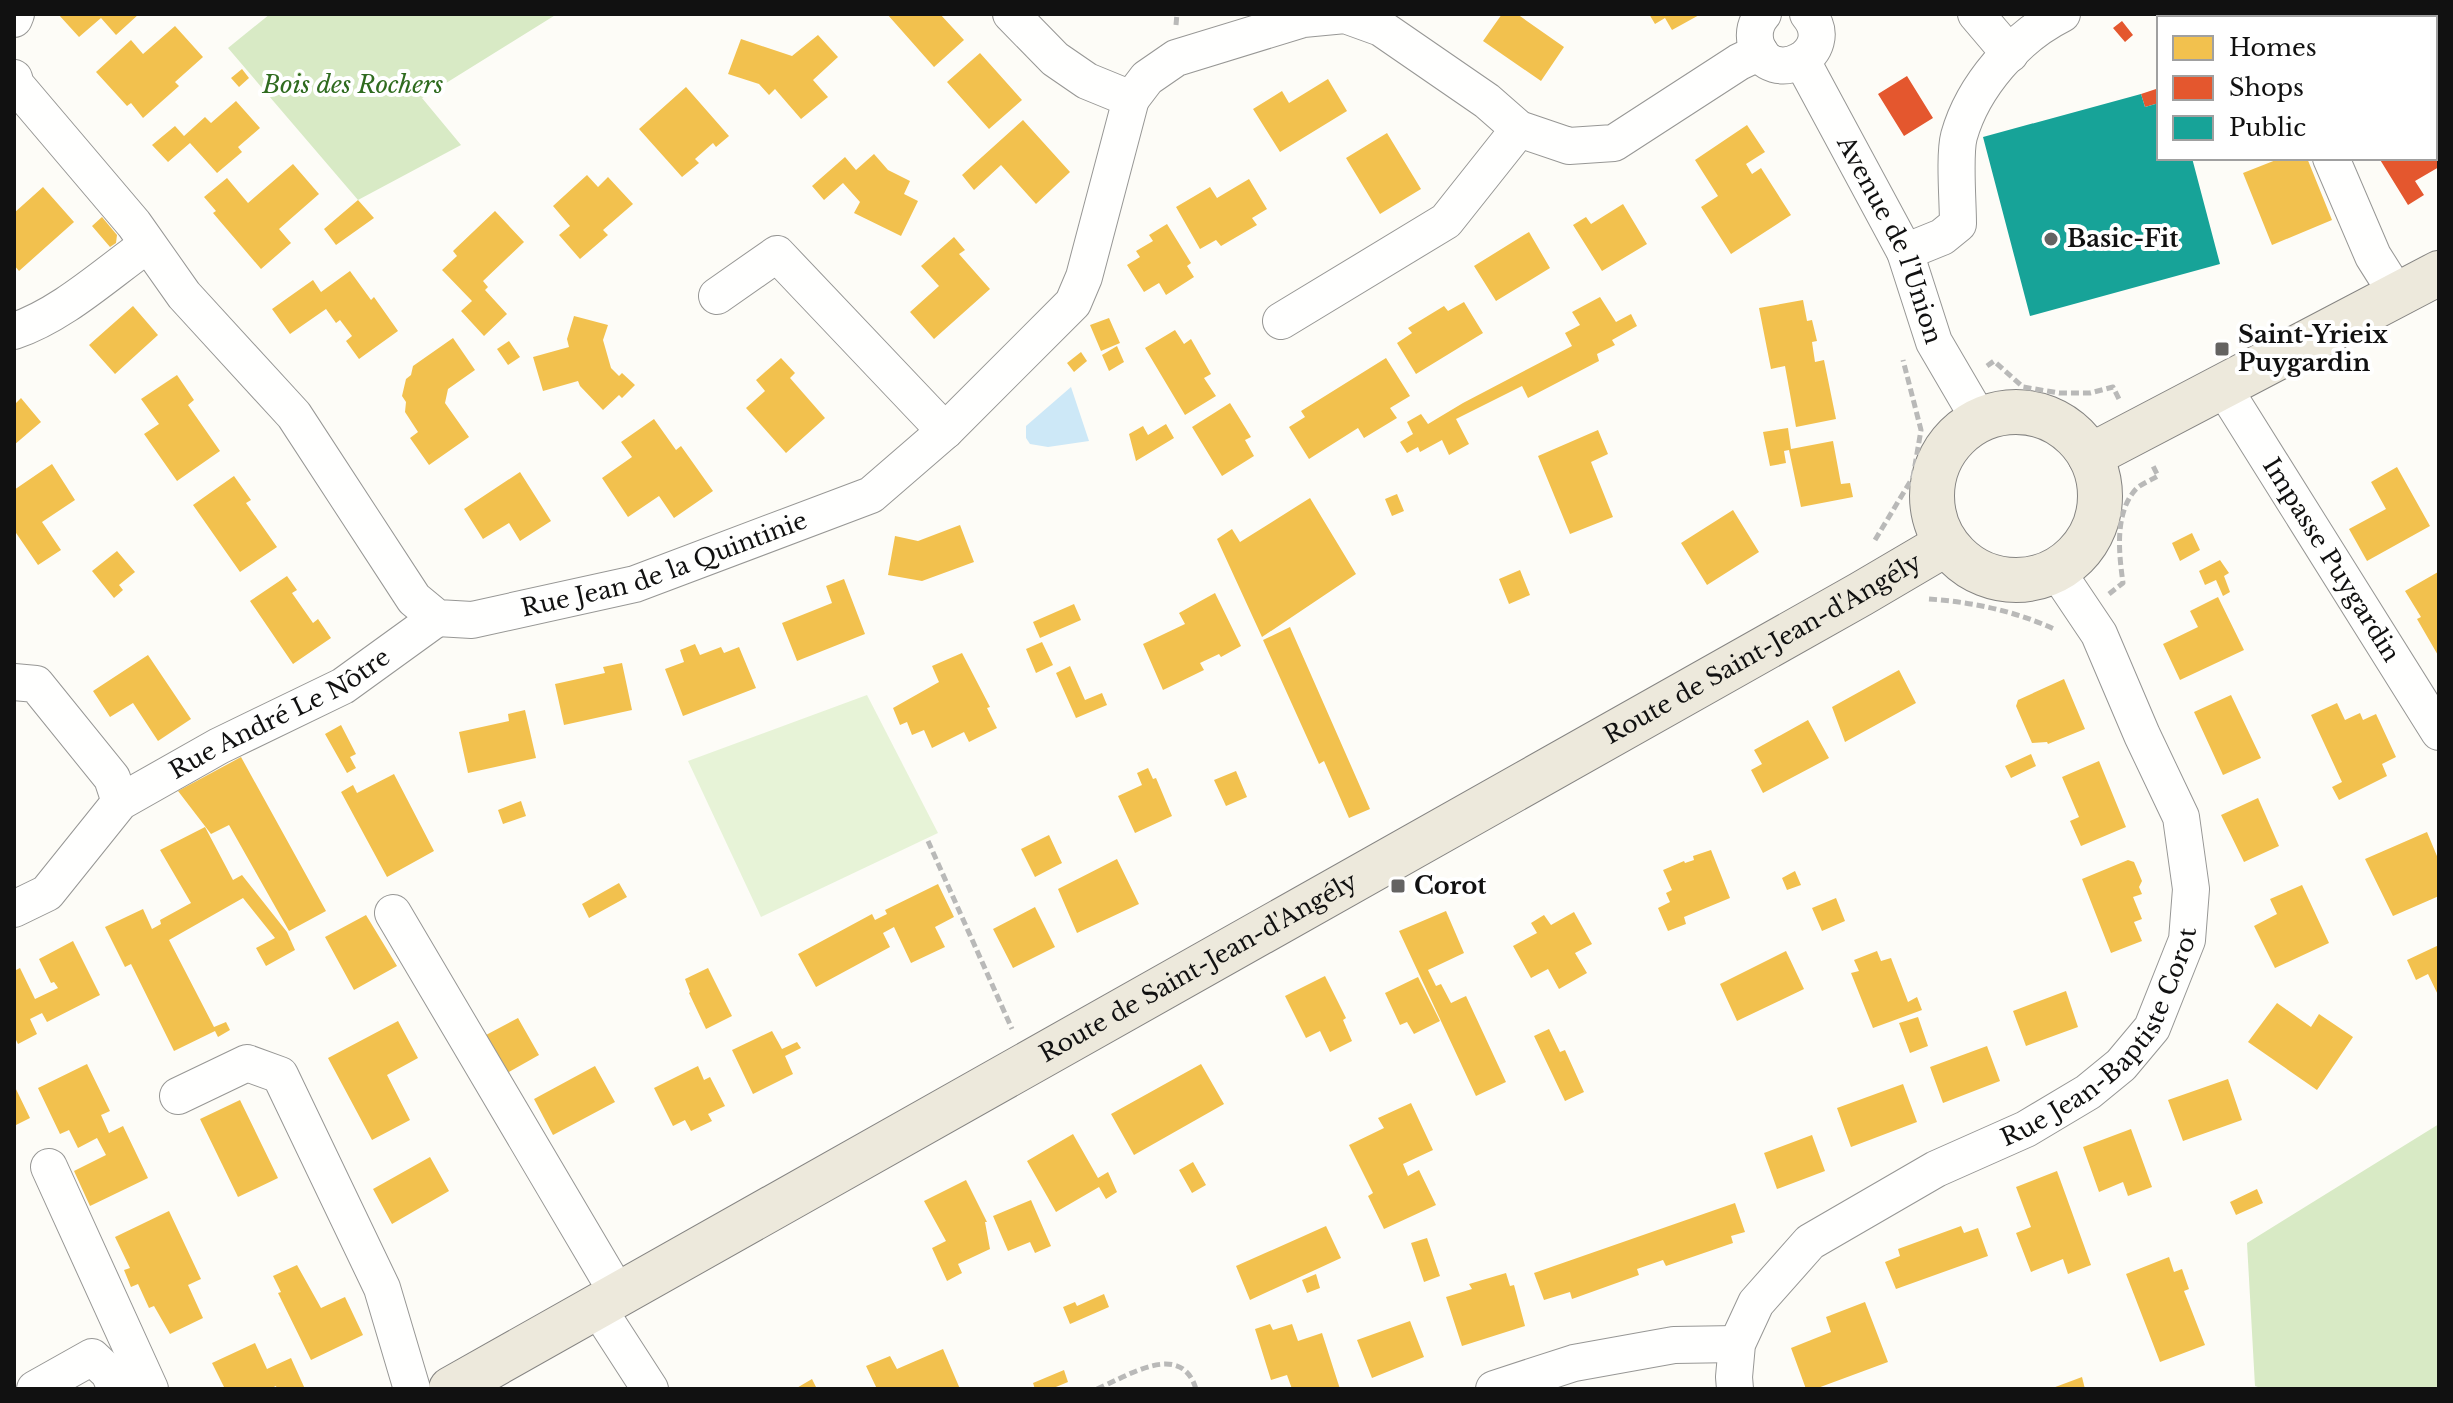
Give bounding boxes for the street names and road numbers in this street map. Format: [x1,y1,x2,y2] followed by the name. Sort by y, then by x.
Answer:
[1831,130,1949,347] street label: Avenue de l'Union
[2257,452,2406,667] street label: Impasse Puygardin
[518,505,811,623] street label: Rue Jean de la Quintinie
[1599,547,1927,750] street label: Route de Saint-Jean-d'Angély
[164,642,395,785] street label: Rue André Le Nôtre
[1034,866,1363,1068] street label: Route de Saint-Jean-d'Angély
[1996,927,2202,1152] street label: Rue Jean-Baptiste Corot

